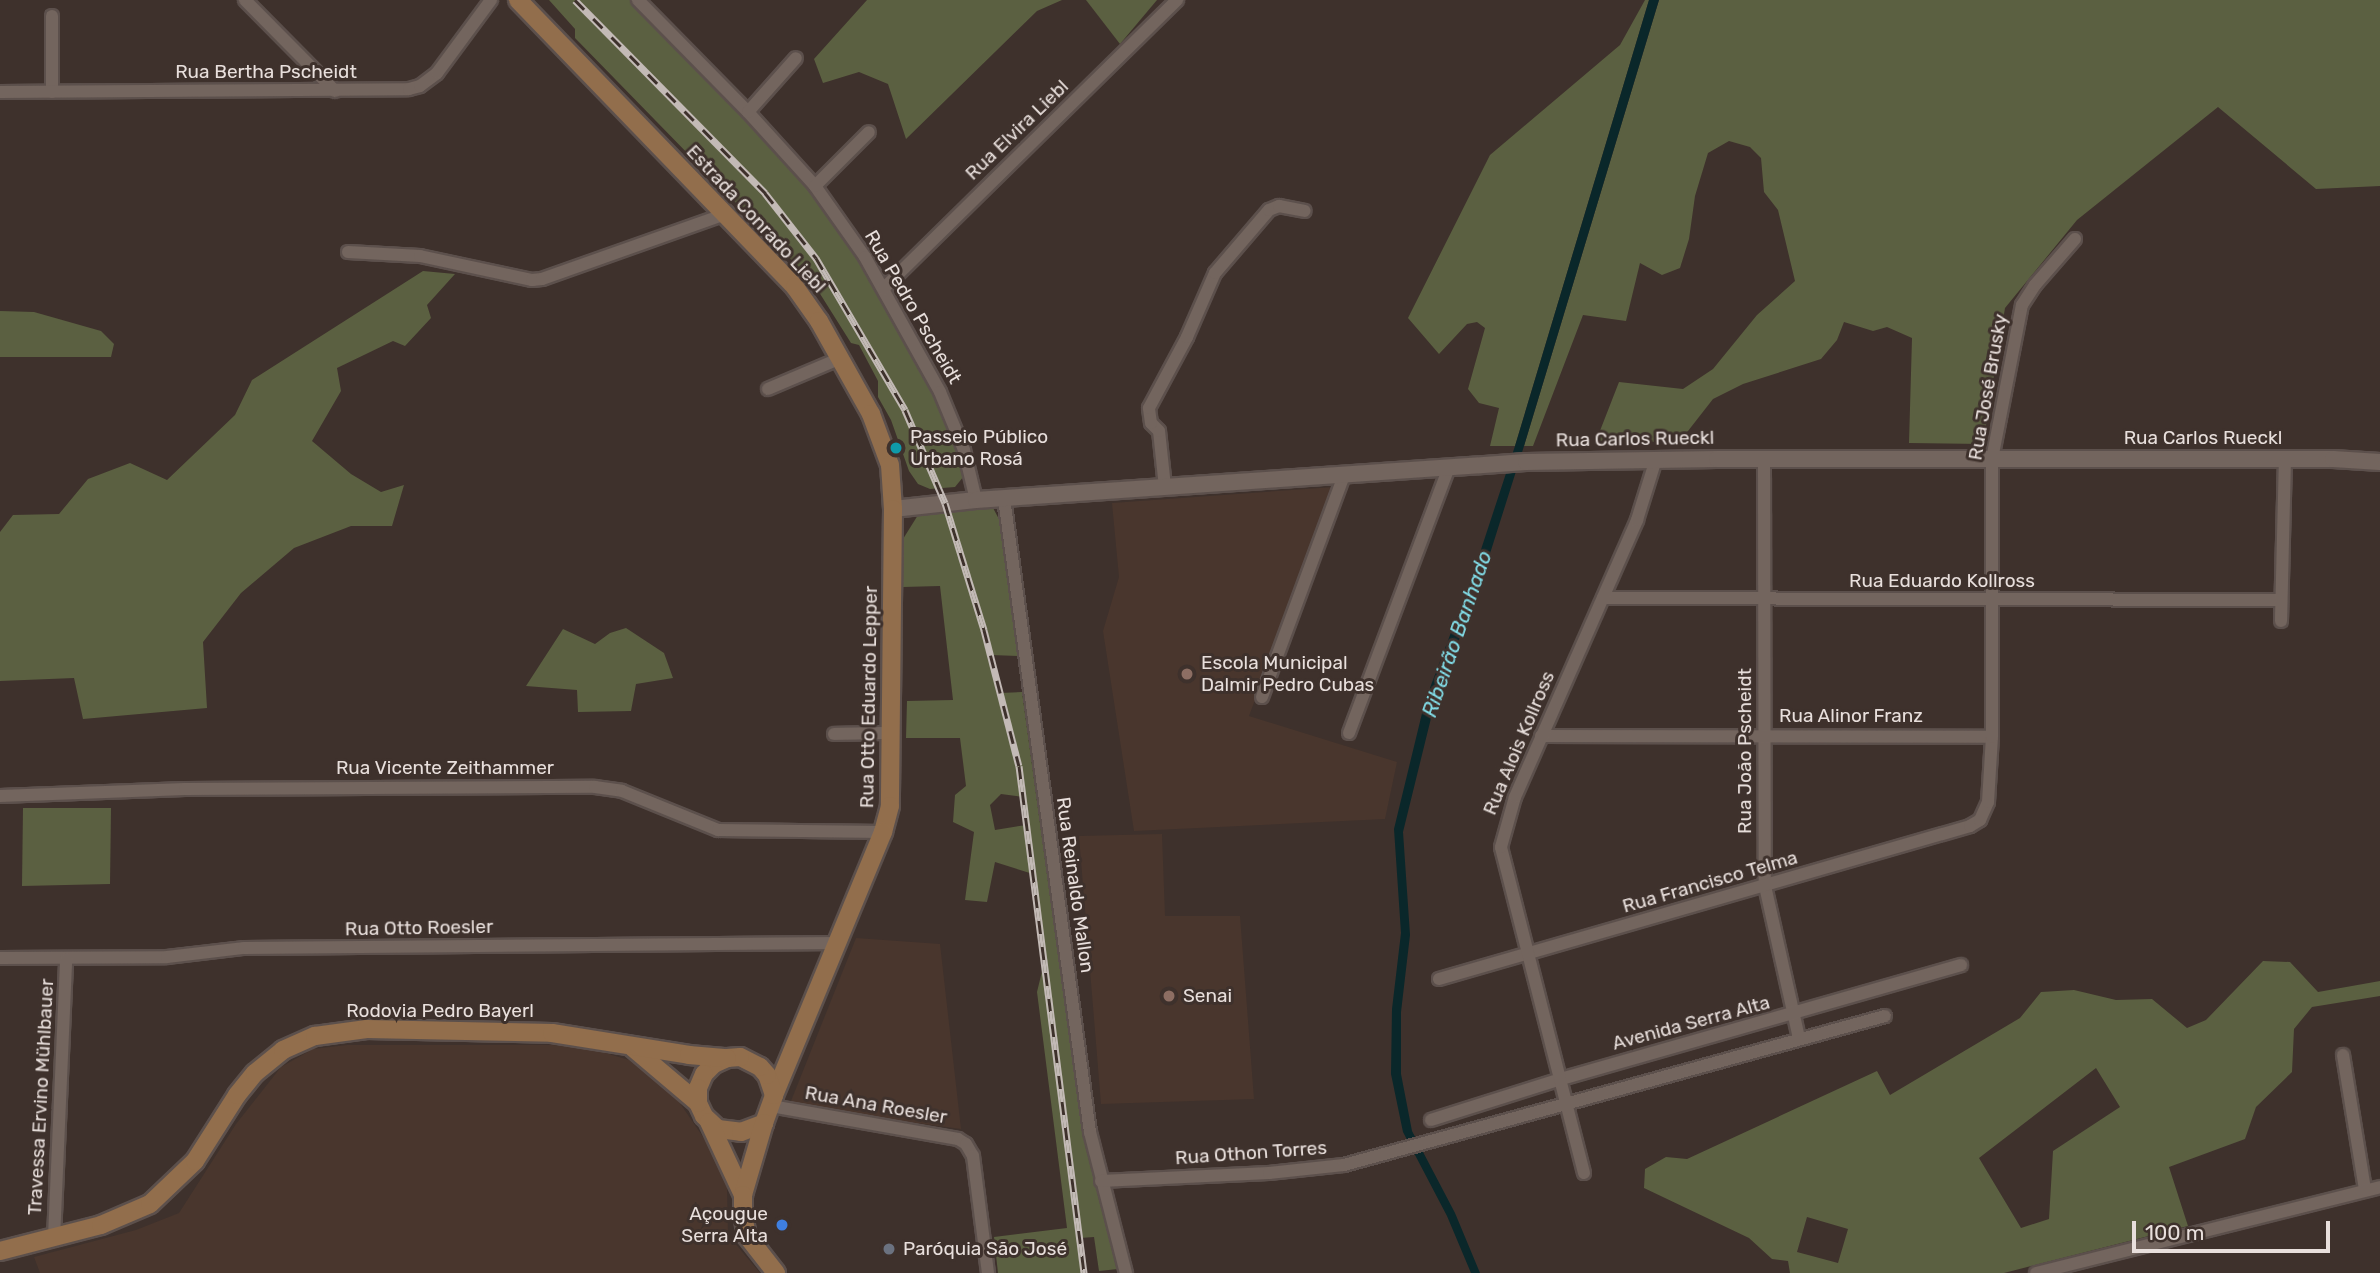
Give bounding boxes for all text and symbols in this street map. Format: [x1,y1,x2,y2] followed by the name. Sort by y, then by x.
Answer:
[175,61,357,83] street label: Rua Bertha Pscheidt
[961,75,1073,185] street label: Rua Elvira Liebl
[682,140,830,298] street label: Estrada Conrado Liebl
[860,226,966,388] street label: Rua Pedro Pscheidt
[1964,312,2012,462] street label: Rua José Brusky
[910,426,1048,470] place label: Passeio Público Urbano Rosá
[1555,426,1715,452] street label: Rua Carlos Rueckl
[2124,427,2282,449] street label: Rua Carlos Rueckl
[888,440,904,456] marker: Passeio Público Urbano Rosá
[1417,547,1497,721] water label: Ribeirão Banhado
[1849,570,2035,592] street label: Rua Eduardo Kollross
[856,586,882,808] street label: Rua Otto Eduardo Lepper
[1201,652,1375,696] place label: Escola Municipal Dalmir Pedro Cubas
[1179,666,1195,682] marker: Escola Municipal Dalmir Pedro Cubas
[1478,667,1560,819] street label: Rua Alois Kollross
[1734,668,1756,834] street label: Rua João Pscheidt
[1779,705,1923,727] street label: Rua Alinor Franz
[336,757,554,779] street label: Rua Vicente Zeithammer
[1051,796,1099,974] street label: Rua Reinaldo Mallon
[1620,846,1800,918] street label: Rua Francisco Telma
[345,915,493,941] street label: Rua Otto Roesler
[23,978,59,1216] street label: Travessa Ervino Mühlbauer
[1183,985,1232,1007] place label: Senai
[1161,988,1177,1004] marker: Senai
[1609,991,1773,1055] street label: Avenida Serra Alta
[346,1000,534,1022] street label: Rodovia Pedro Bayerl
[803,1081,949,1129] street label: Rua Ana Roesler
[1174,1136,1328,1170] street label: Rua Othon Torres
[681,1203,768,1247] place label: Açougue Serra Alta
[2135,1206,2333,1250] scale bar
[774,1217,790,1233] marker: Açougue Serra Alta
[2145,1220,2204,1245] text: 100 m
[903,1238,1067,1260] place label: Paróquia São José
[881,1241,897,1257] marker: Paróquia São José

